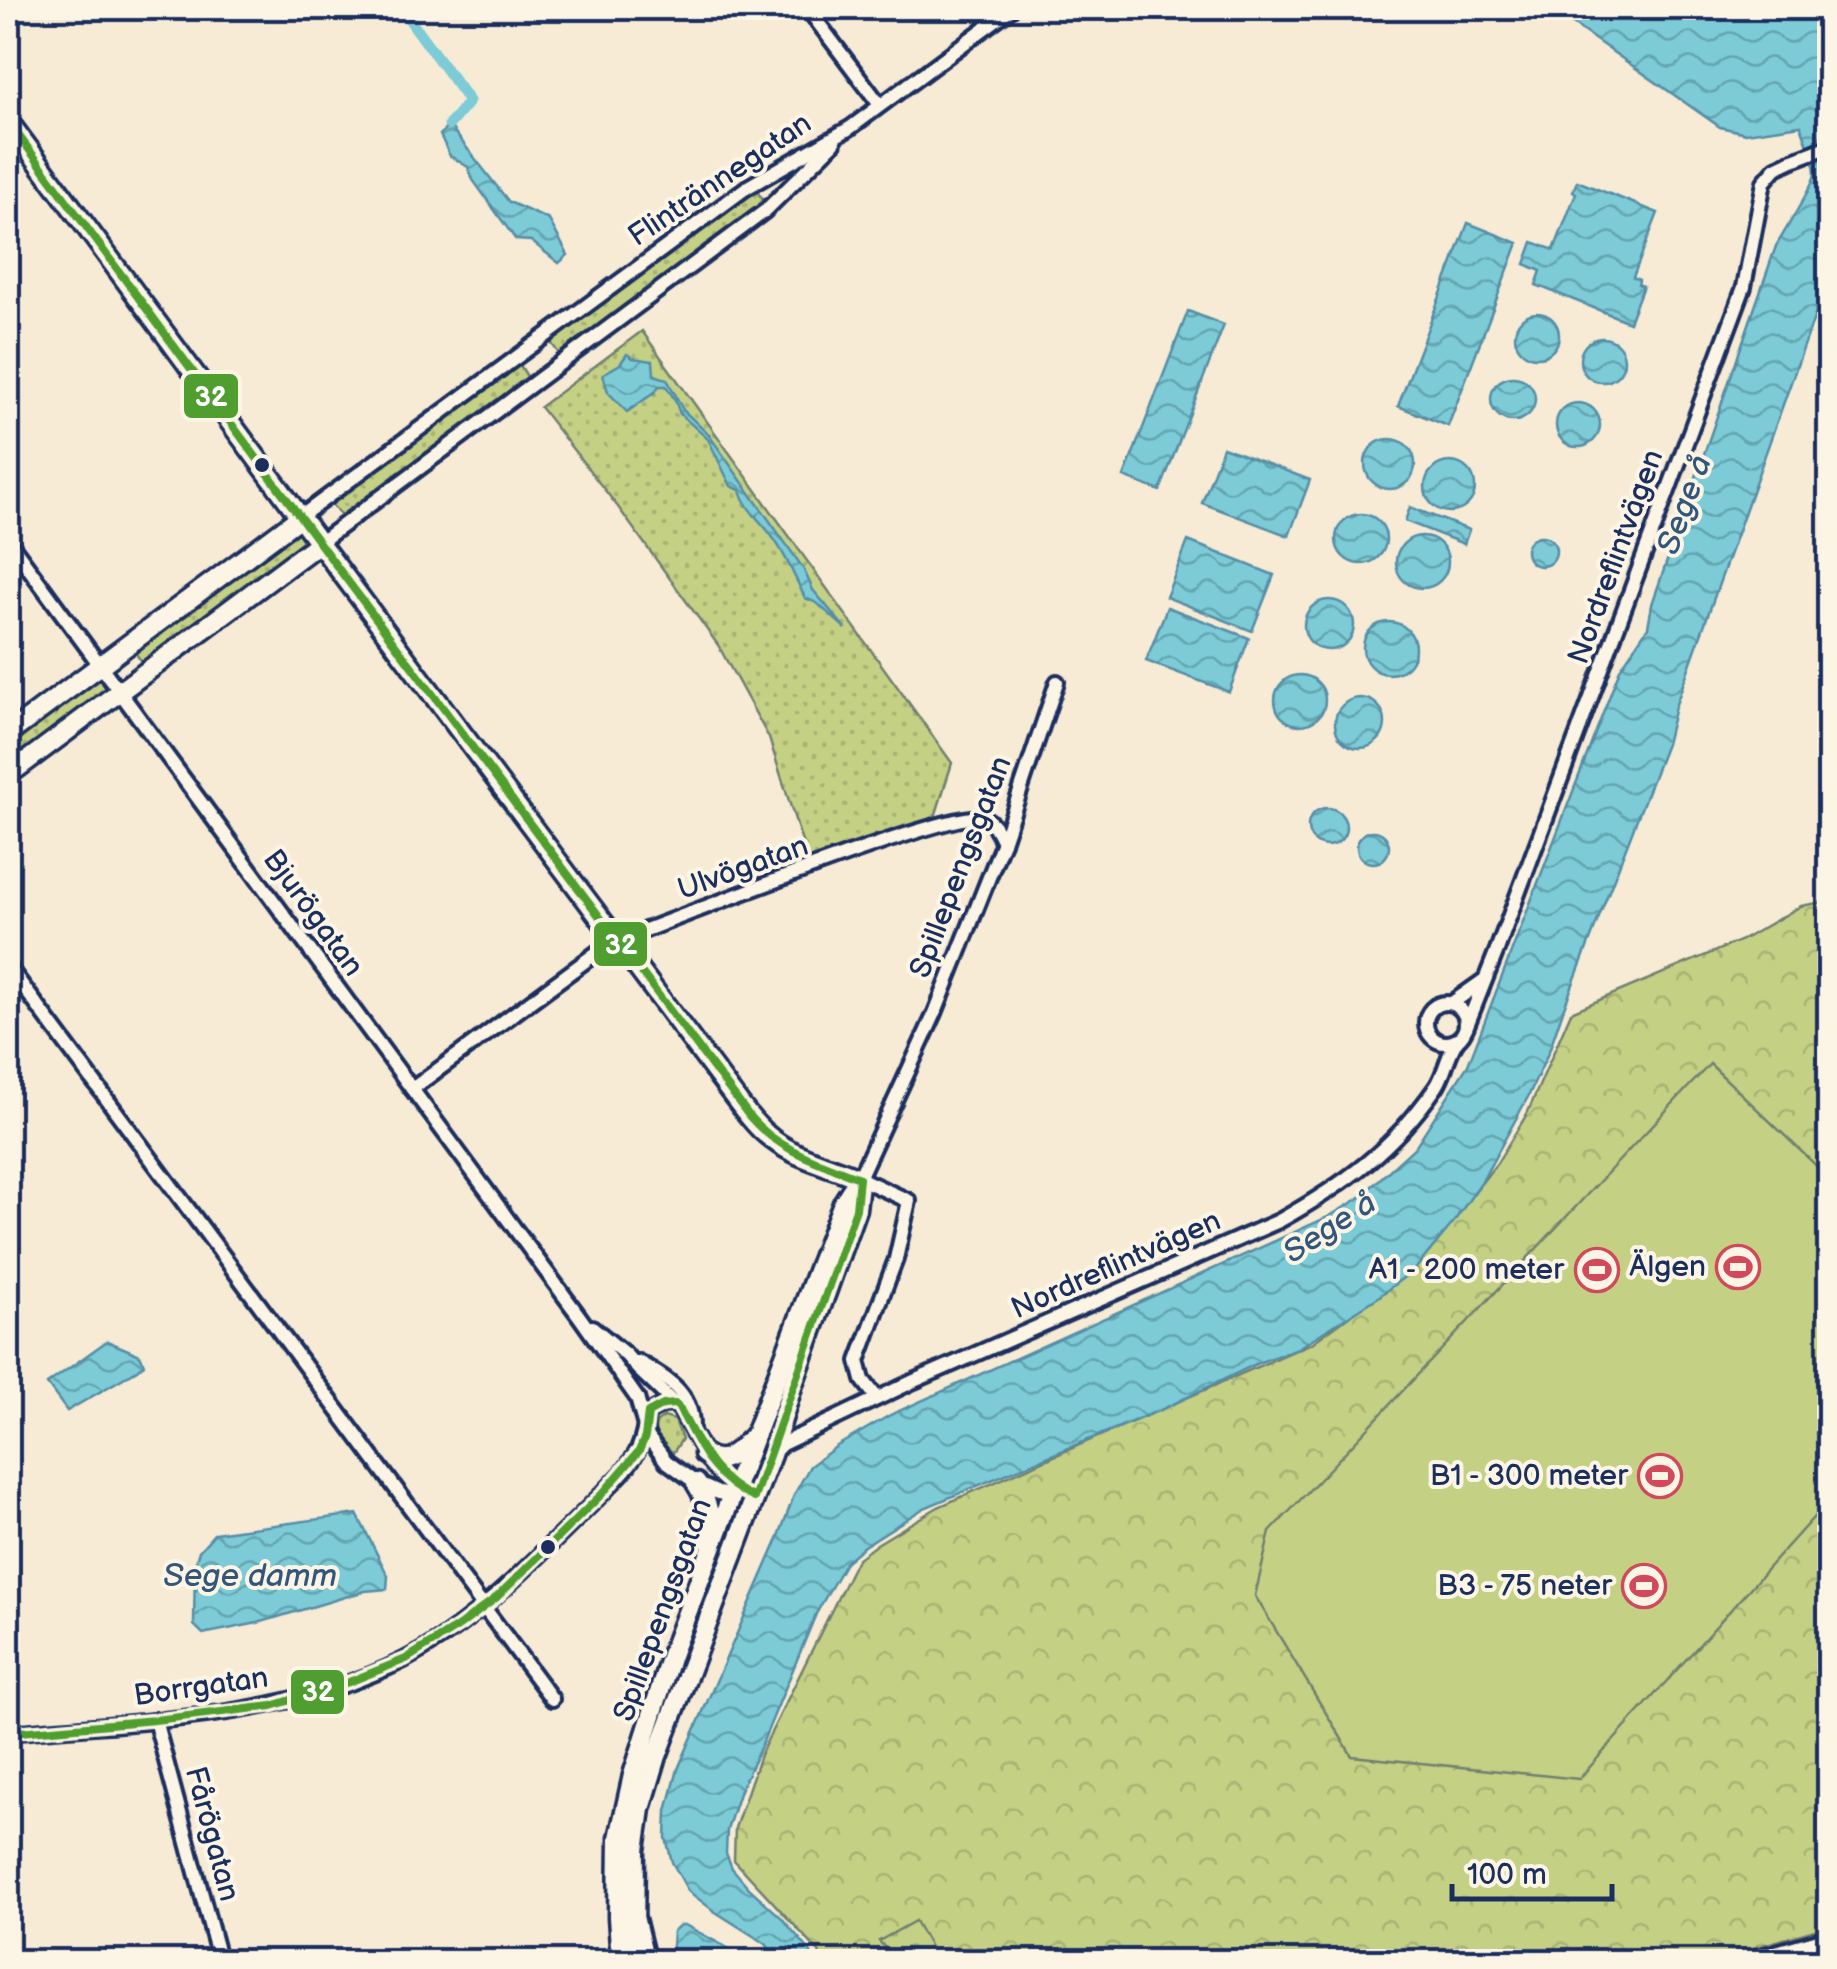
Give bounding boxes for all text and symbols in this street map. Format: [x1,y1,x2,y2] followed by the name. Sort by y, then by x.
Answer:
[622,105,818,255] street label: Flintrännegatan
[182,372,240,420] line badge: 32
[194,381,228,414] text: 32
[1561,445,1671,669] street label: Nordreflintvägen
[1649,450,1721,560] water label: Sege å
[252,455,272,475] unlabelled marker
[902,751,1020,983] street label: Spillepengsgatan
[673,828,813,908] street label: Ulvögatan
[255,843,371,983] street label: Bjurögatan
[592,920,649,968] line badge: 32
[604,929,638,962] text: 32
[1276,1184,1384,1272] water label: Sege å
[1006,1203,1226,1327] street label: Nordreflintvägen
[1715,1244,1761,1290] sports icon: Älgen
[1574,1247,1620,1293] sports icon: A1 - 200 meter
[1629,1249,1706,1285] place label: Älgen
[1369,1252,1565,1288] place label: A1 - 200 meter
[1637,1453,1683,1499] sports icon: B1 - 300 meter
[1430,1458,1629,1494] place label: B1 - 300 meter
[606,1494,720,1726] street label: Spillepengsgatan
[538,1537,558,1557] unlabelled marker
[163,1557,337,1596] water label: Sege damm
[1621,1563,1667,1609] sports icon: B3 - 75 neter
[1437,1568,1613,1604] place label: B3 - 75 neter
[132,1660,270,1714] street label: Borrgatan
[289,1668,346,1716] line badge: 32
[301,1676,335,1709] text: 32
[177,1763,247,1905] street label: Fårögatan
[1452,1839,1612,1901] scale bar
[1467,1857,1547,1893] text: 100 m

